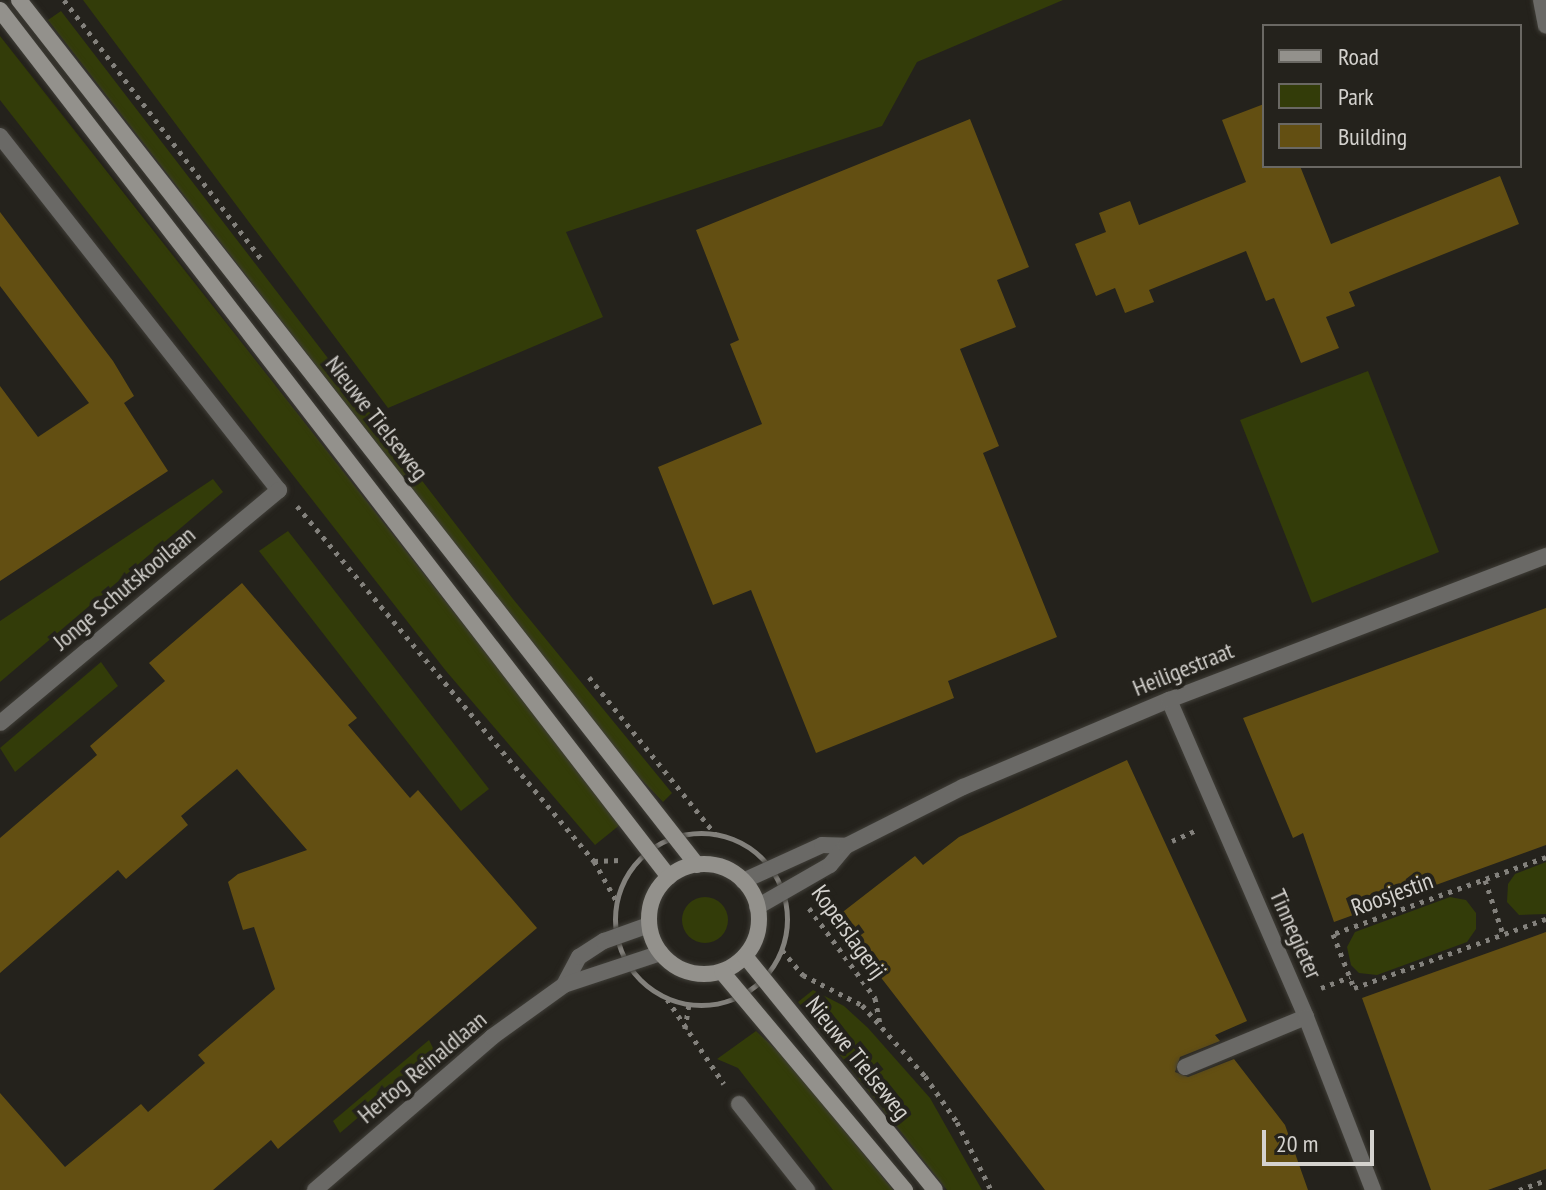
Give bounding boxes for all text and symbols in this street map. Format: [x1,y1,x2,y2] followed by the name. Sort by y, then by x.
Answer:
[1262,24,1522,168] legend
[1338,41,1379,72] text: Road
[1338,81,1374,112] text: Park
[1338,121,1407,152] text: Building
[319,350,435,486] street label: Nieuwe Tielseweg
[47,520,201,656] street label: Jonge Schutskooilaan
[1128,636,1238,702] street label: Heiligestraat
[1347,866,1437,922] street label: Roosjestin
[805,880,893,984] street label: Koperslagerij
[1264,885,1328,983] street label: Tinnegieter
[799,990,917,1126] street label: Nieuwe Tielseweg
[352,1005,492,1129] street label: Hertog Reinaldlaan
[1266,1114,1378,1164] scale bar
[1276,1128,1318,1159] text: 20 m

